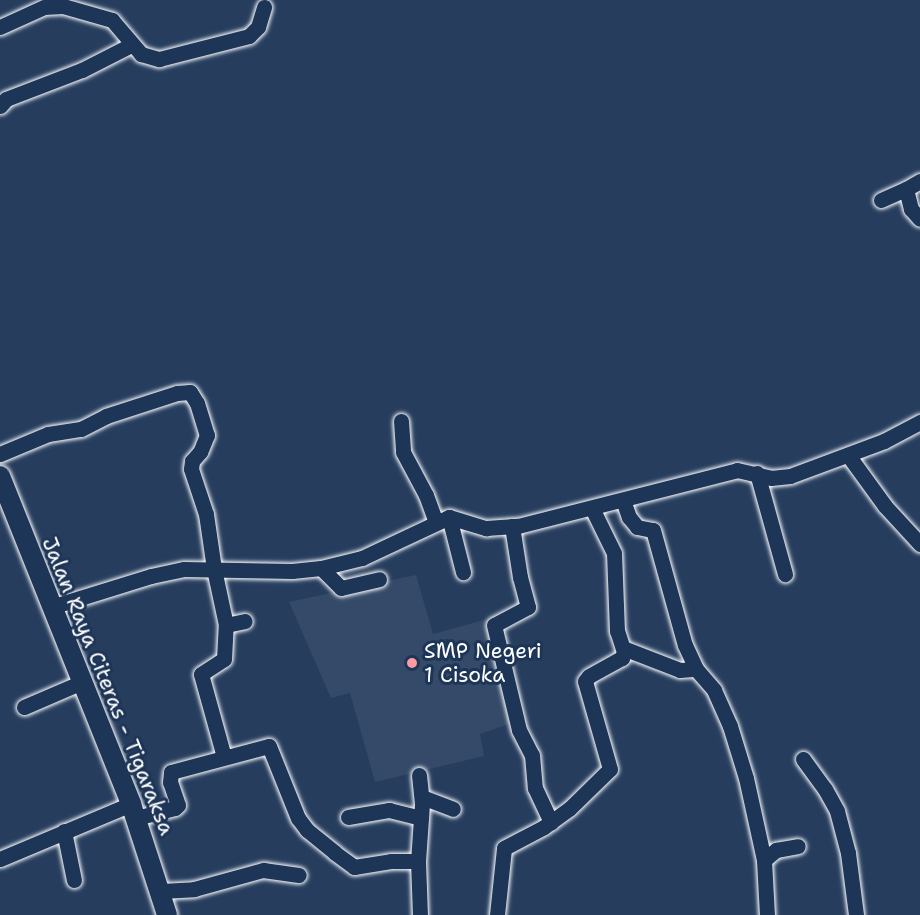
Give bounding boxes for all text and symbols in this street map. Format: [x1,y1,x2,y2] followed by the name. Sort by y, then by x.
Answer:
[37,533,179,839] street label: Jalan Raya Citeras - Tigaraksa
[424,638,542,688] place label: SMP Negeri 1 Cisoka
[405,656,419,670] marker: SMP Negeri 1 Cisoka

